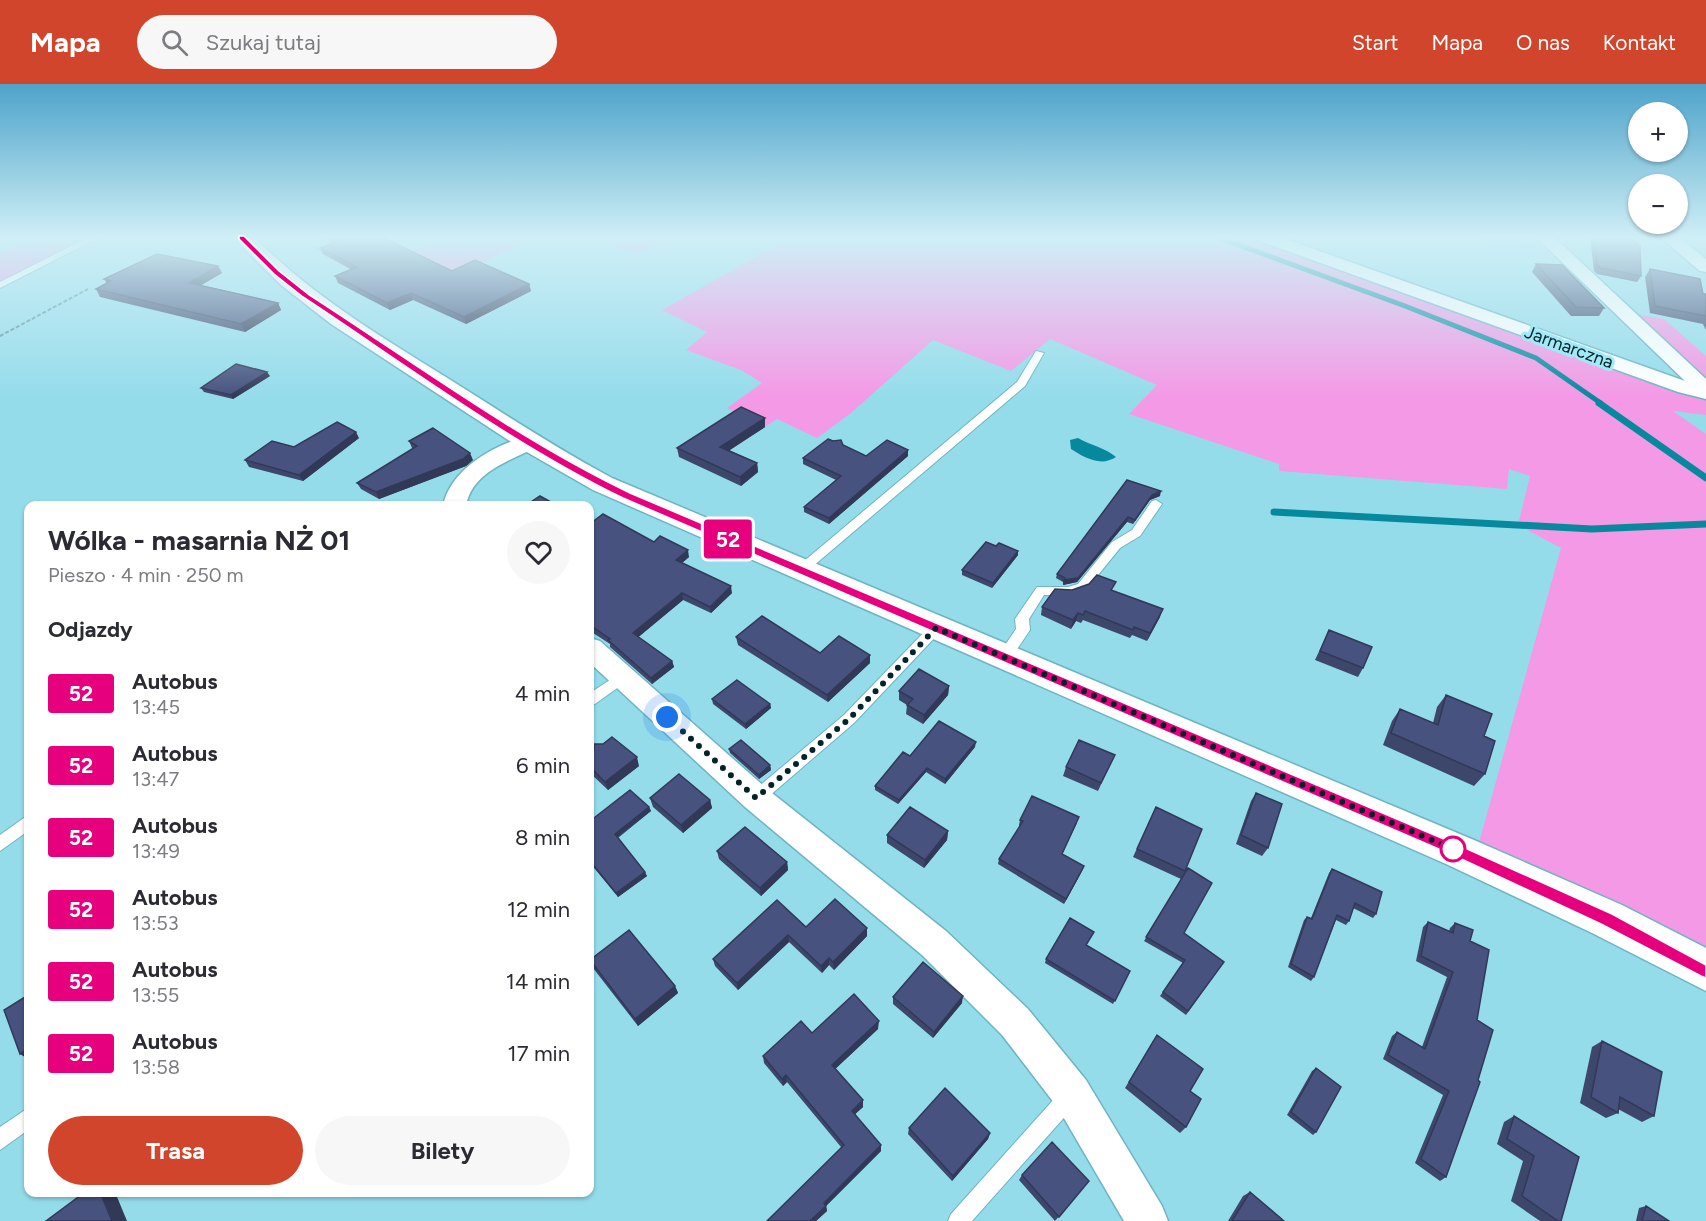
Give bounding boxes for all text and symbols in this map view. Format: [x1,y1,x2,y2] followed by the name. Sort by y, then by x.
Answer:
[137,15,557,69] search box
[30,25,101,59] text: Mapa
[158,26,191,59] icon: search
[206,29,321,56] text: Szukaj tutaj
[1352,30,1398,55] text: Start
[1431,30,1483,55] text: Mapa
[1516,30,1570,55] text: O nas
[1603,30,1676,55] text: Kontakt
[1628,102,1688,234] map controls
[1628,102,1688,162] button: +
[1628,174,1688,234] button: −
[1522,321,1616,373] street label: Jarmarczna
[701,520,755,558] line badge: 52
[507,521,570,584] button: heart
[48,523,350,557] text: Wólka - masarnia NŻ 01
[716,527,740,552] text: 52
[48,563,243,587] text: Pieszo · 4 min · 250 m
[48,616,133,643] text: Odjazdy
[132,668,218,695] text: Autobus
[515,680,570,707] text: 4 min
[69,681,93,706] text: 52
[132,695,180,719] text: 13:45
[652,702,682,732] your location
[132,740,218,767] text: Autobus
[516,752,570,779] text: 6 min
[69,753,93,778] text: 52
[132,767,179,791] text: 13:47
[132,812,218,839] text: Autobus
[515,824,570,851] text: 8 min
[69,825,93,850] text: 52
[1440,836,1466,862] unlabelled marker
[132,839,180,863] text: 13:49
[132,884,218,911] text: Autobus
[507,896,570,923] text: 12 min
[69,897,93,922] text: 52
[132,911,179,935] text: 13:53
[132,956,218,983] text: Autobus
[506,968,570,995] text: 14 min
[69,969,93,994] text: 52
[132,983,179,1007] text: 13:55
[132,1028,218,1055] text: Autobus
[508,1040,570,1067] text: 17 min
[69,1041,93,1066] text: 52
[132,1055,180,1079] text: 13:58
[48,1116,303,1185] button: Trasa
[315,1116,570,1185] button: Bilety

